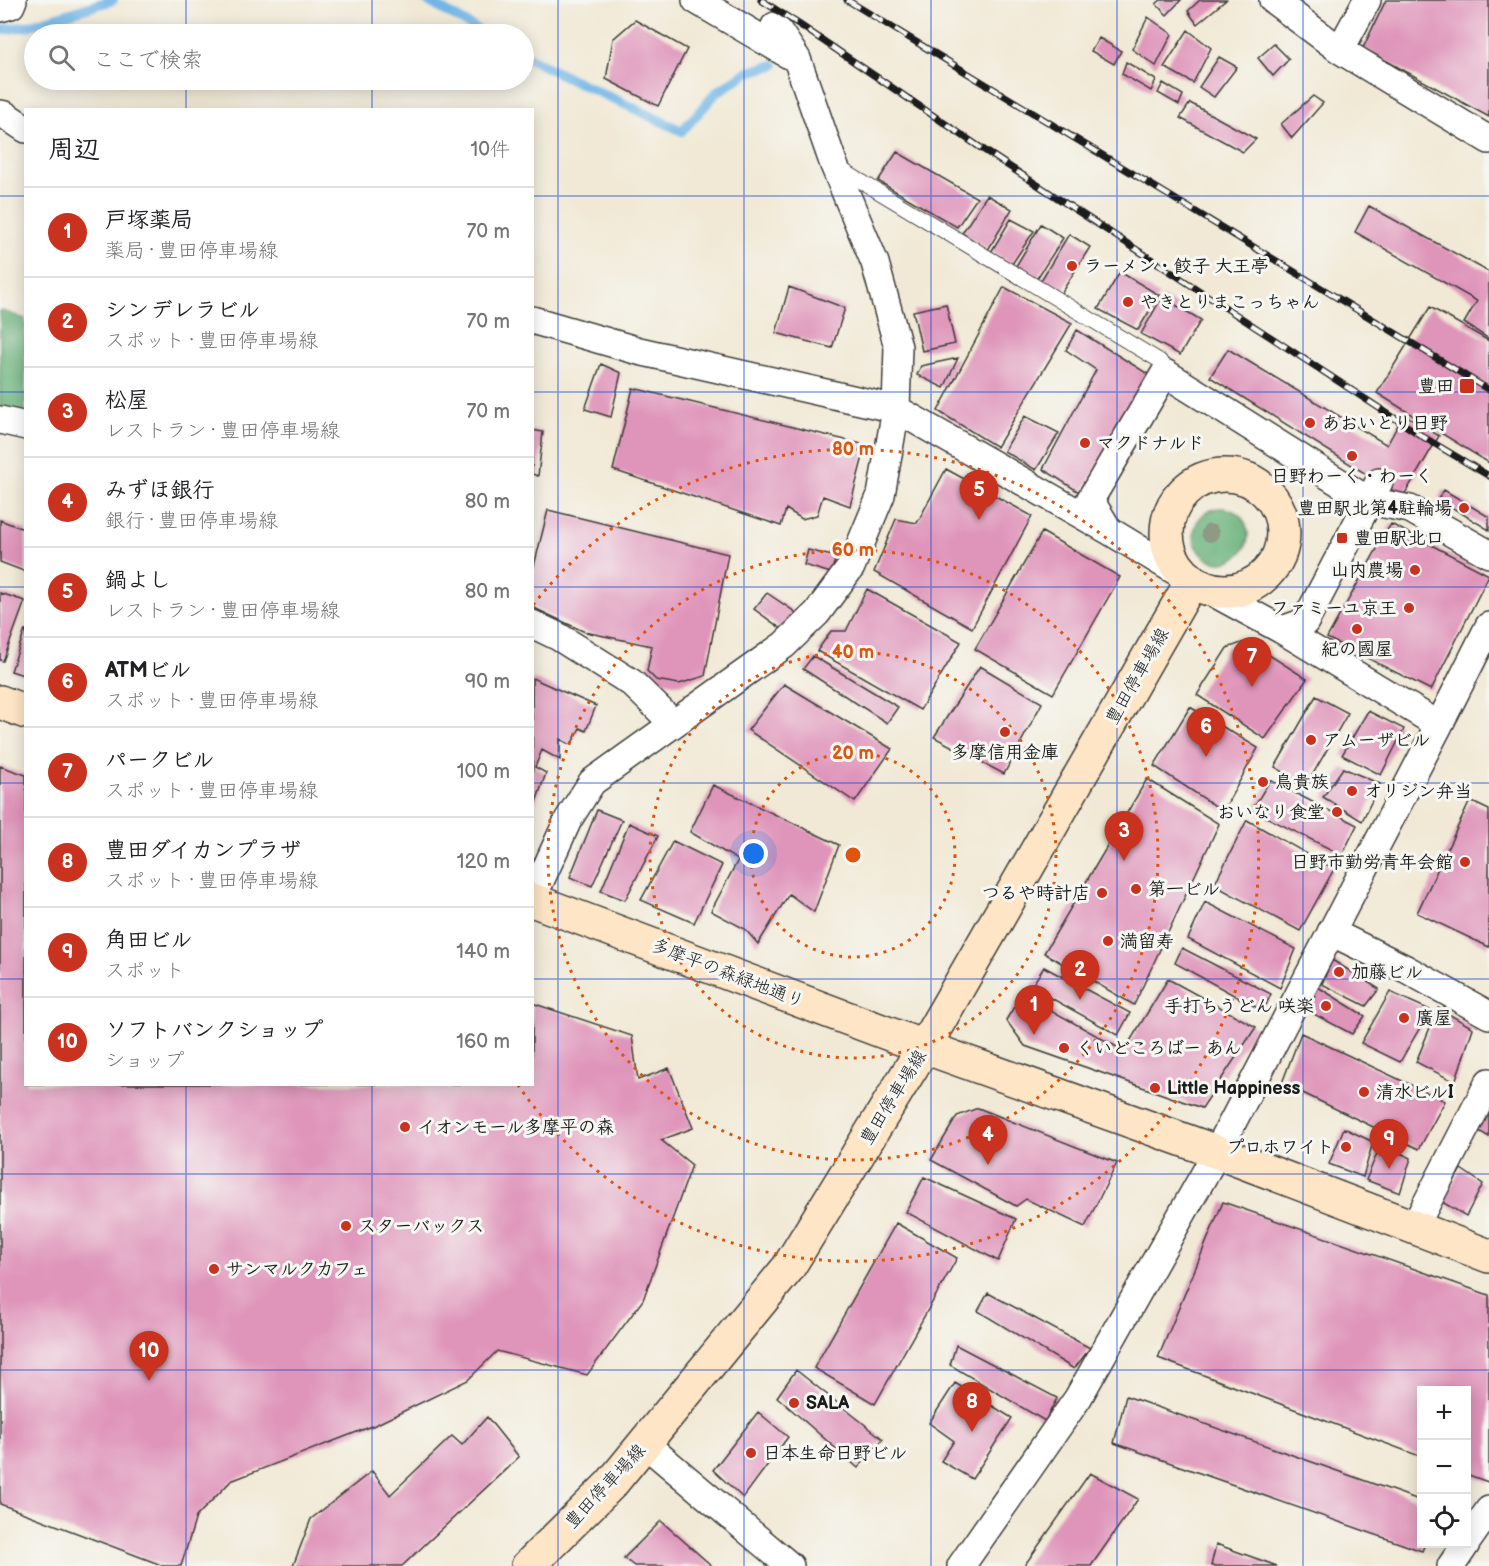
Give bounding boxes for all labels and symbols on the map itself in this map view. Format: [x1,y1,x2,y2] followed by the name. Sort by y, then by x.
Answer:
[1084,256,1269,277] place label: ラーメン・餃子 大王亭
[1065,259,1079,273] marker: ラーメン・餃子 大王亭
[1140,292,1320,313] place label: やきとりまこっちゃん
[1121,295,1135,309] marker: やきとりまこっちゃん
[1418,376,1454,397] place label: 豊田
[1458,377,1476,395] marker: 豊田
[1322,413,1448,434] place label: あおいとり日野
[1303,416,1317,430] marker: あおいとり日野
[1097,433,1204,454] place label: マクドナルド
[1078,436,1092,450] marker: マクドナルド
[832,439,874,460] text: 80 m
[1345,449,1359,463] marker: 日野わーく・わーく
[1271,466,1433,487] place label: 日野わーく・わーく
[960,470,998,520] pin: 5
[1297,498,1452,519] place label: 豊田駅北第4駐輪場
[1457,501,1471,515] marker: 豊田駅北第4駐輪場
[1354,528,1444,549] place label: 豊田駅北口
[1335,531,1349,545] marker: 豊田駅北口
[832,540,874,561] text: 60 m
[1331,560,1403,581] place label: 山内農場
[1408,563,1422,577] marker: 山内農場
[1271,598,1397,619] place label: ファミーユ京王
[1402,601,1416,615] marker: ファミーユ京王
[1350,622,1364,636] marker: 紀の國屋
[1101,624,1174,728] street label: 豊田停車場線
[1232,638,1272,687] pin: 7
[1321,639,1393,660] place label: 紀の國屋
[832,642,874,663] text: 40 m
[1186,708,1226,757] pin: 6
[998,725,1012,739] marker: 多摩信用金庫
[1323,730,1430,751] place label: アムーザビル
[1304,733,1318,747] marker: アムーザビル
[951,742,1059,763] place label: 多摩信用金庫
[832,743,874,764] text: 20 m
[1275,772,1329,793] place label: 鳥貴族
[1256,775,1270,789] marker: 鳥貴族
[1364,781,1472,802] place label: オリジン弁当
[1345,784,1359,798] marker: オリジン弁当
[1217,802,1325,823] place label: おいなり食堂
[1330,805,1344,819] marker: おいなり食堂
[1104,812,1144,861] pin: 3
[739,839,768,868] your location
[843,845,863,865] centre of rings
[1291,852,1453,873] place label: 日野市勤労青年会館
[1458,855,1472,869] marker: 日野市勤労青年会館
[1148,879,1220,900] place label: 第一ビル
[1129,882,1143,896] marker: 第一ビル
[982,883,1090,904] place label: つるや時計店
[1095,886,1109,900] marker: つるや時計店
[1120,931,1174,952] place label: 満留寿
[1101,934,1115,948] marker: 満留寿
[648,935,807,1012] street label: 多摩平の森緑地通り
[1060,950,1100,1000] pin: 2
[1351,962,1423,983] place label: 加藤ビル
[1332,965,1346,979] marker: 加藤ビル
[1014,986,1054,1035] pin: 1
[1164,996,1314,1017] place label: 手打ちうどん 咲楽
[1319,999,1333,1013] marker: 手打ちうどん 咲楽
[1416,1008,1452,1029] place label: 廣屋
[1397,1011,1411,1025] marker: 廣屋
[1076,1038,1242,1059] place label: くいどころばー あん
[1057,1041,1071,1055] marker: くいどころばー あん
[856,1046,931,1149] street label: 豊田停車場線
[1167,1078,1301,1099] place label: Little Happiness
[1148,1081,1162,1095] marker: Little Happiness
[1376,1082,1454,1103] place label: 清水ビルI
[1357,1085,1371,1099] marker: 清水ビルI
[968,1116,1008,1165] pin: 4
[417,1117,614,1138] place label: イオンモール多摩平の森
[398,1120,412,1134] marker: イオンモール多摩平の森
[1370,1120,1408,1169] pin: 9
[1226,1137,1334,1158] place label: プロホワイト
[1339,1140,1353,1154] marker: プロホワイト
[358,1216,484,1237] place label: スターバックス
[339,1219,353,1233] marker: スターバックス
[226,1259,368,1280] place label: サンマルクカフェ
[207,1262,221,1276] marker: サンマルクカフェ
[130,1332,168,1381] pin: 10
[952,1382,992,1432] pin: 8
[806,1393,850,1414] place label: SALA
[787,1396,801,1410] marker: SALA
[561,1440,650,1533] street label: 豊田停車場線
[763,1443,907,1464] place label: 日本生命日野ビル
[744,1446,758,1460] marker: 日本生命日野ビル

